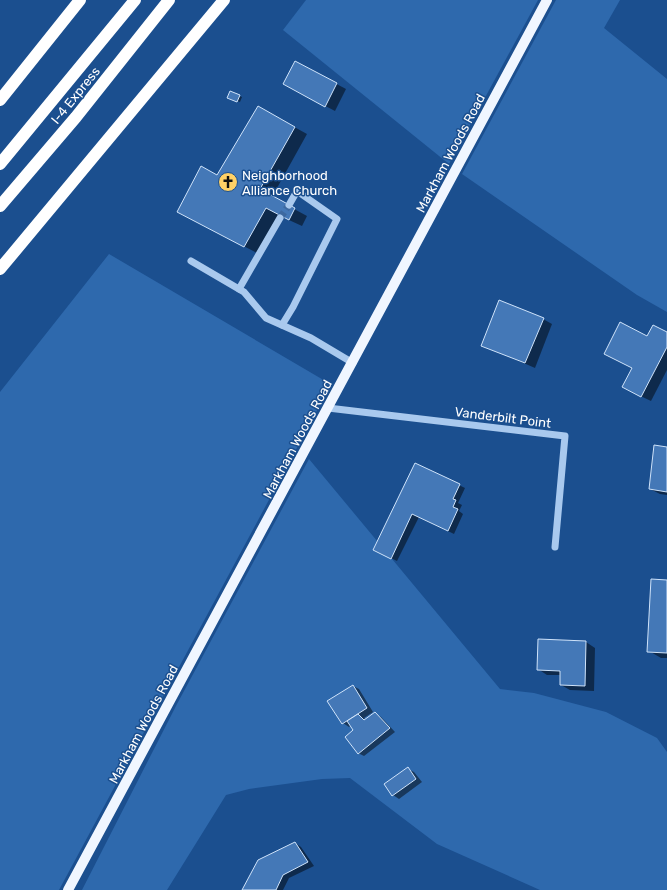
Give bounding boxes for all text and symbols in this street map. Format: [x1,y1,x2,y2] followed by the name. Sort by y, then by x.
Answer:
[48,64,103,127] street label: I-4 Express
[413,91,488,215] street label: Markham Woods Road
[242,168,337,198] place label: Neighborhood Alliance Church
[217,171,239,193] church icon: Neighborhood Alliance Church
[260,377,335,501] street label: Markham Woods Road
[454,404,552,431] street label: Vanderbilt Point
[106,662,181,786] street label: Markham Woods Road

